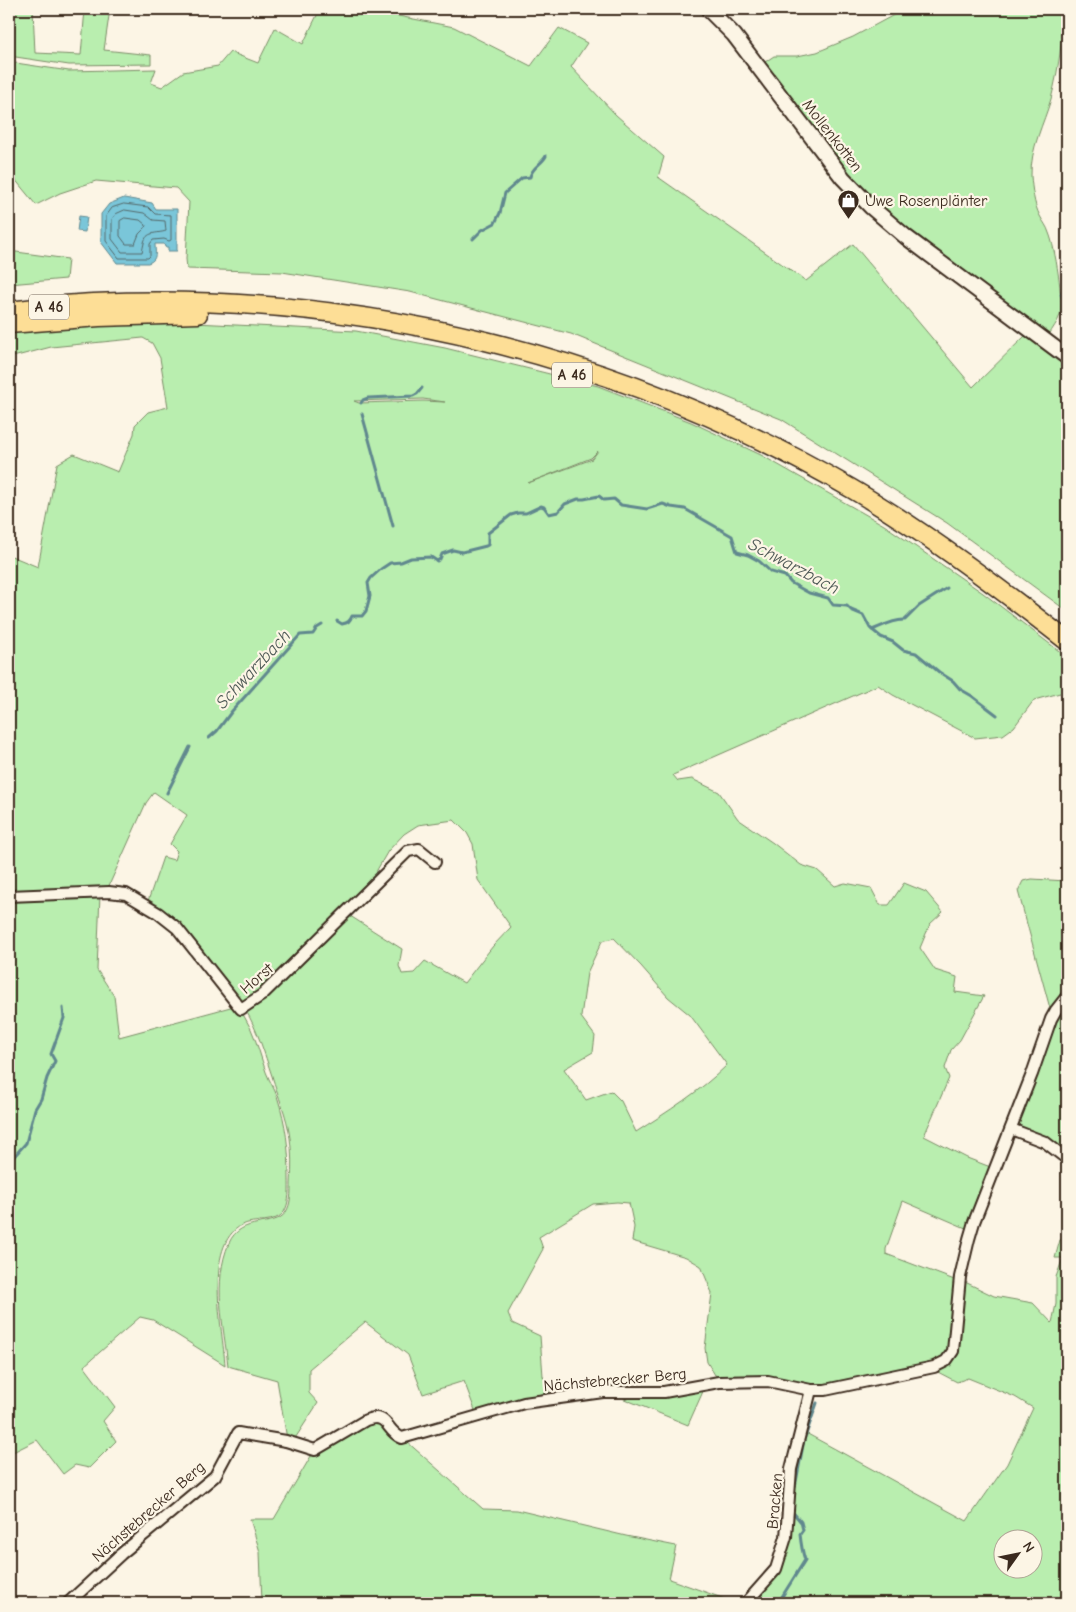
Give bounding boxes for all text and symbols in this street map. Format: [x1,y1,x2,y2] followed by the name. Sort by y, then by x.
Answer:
[798,96,866,175] street label: Mollenkotten
[837,188,861,219] shop icon: Uwe Rosenplänter
[865,192,988,210] place label: Uwe Rosenplänter
[29,294,69,320] road number: A 46
[552,362,592,388] road number: A 46
[745,534,843,599] water label: Schwarzbach
[212,626,295,713] water label: Schwarzbach
[237,959,277,998] street label: Horst
[543,1365,687,1395] street label: Nächstebrecker Berg
[89,1458,209,1566] street label: Nächstebrecker Berg
[764,1472,786,1530] street label: Bracken
[994,1530,1044,1580] north arrow
[1019,1539,1038,1556] text: N

